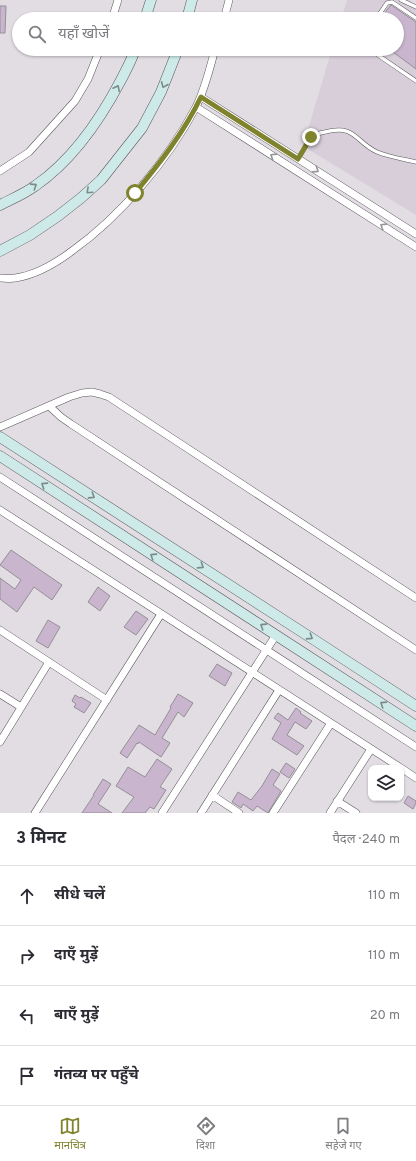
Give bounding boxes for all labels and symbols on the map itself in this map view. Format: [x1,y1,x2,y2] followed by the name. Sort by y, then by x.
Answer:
[160,82,168,89] one-way arrow
[112,85,119,92] one-way arrow
[302,128,320,146] route end
[270,153,277,161] one-way arrow
[312,166,319,173] one-way arrow
[30,184,37,191] one-way arrow
[126,184,144,202] route start
[86,186,94,194] one-way arrow
[380,223,387,230] one-way arrow
[41,482,48,490] one-way arrow
[88,491,95,499] one-way arrow
[150,553,157,560] one-way arrow
[197,562,204,569] one-way arrow
[260,624,267,631] one-way arrow
[306,632,313,640] one-way arrow
[380,702,387,709] one-way arrow

